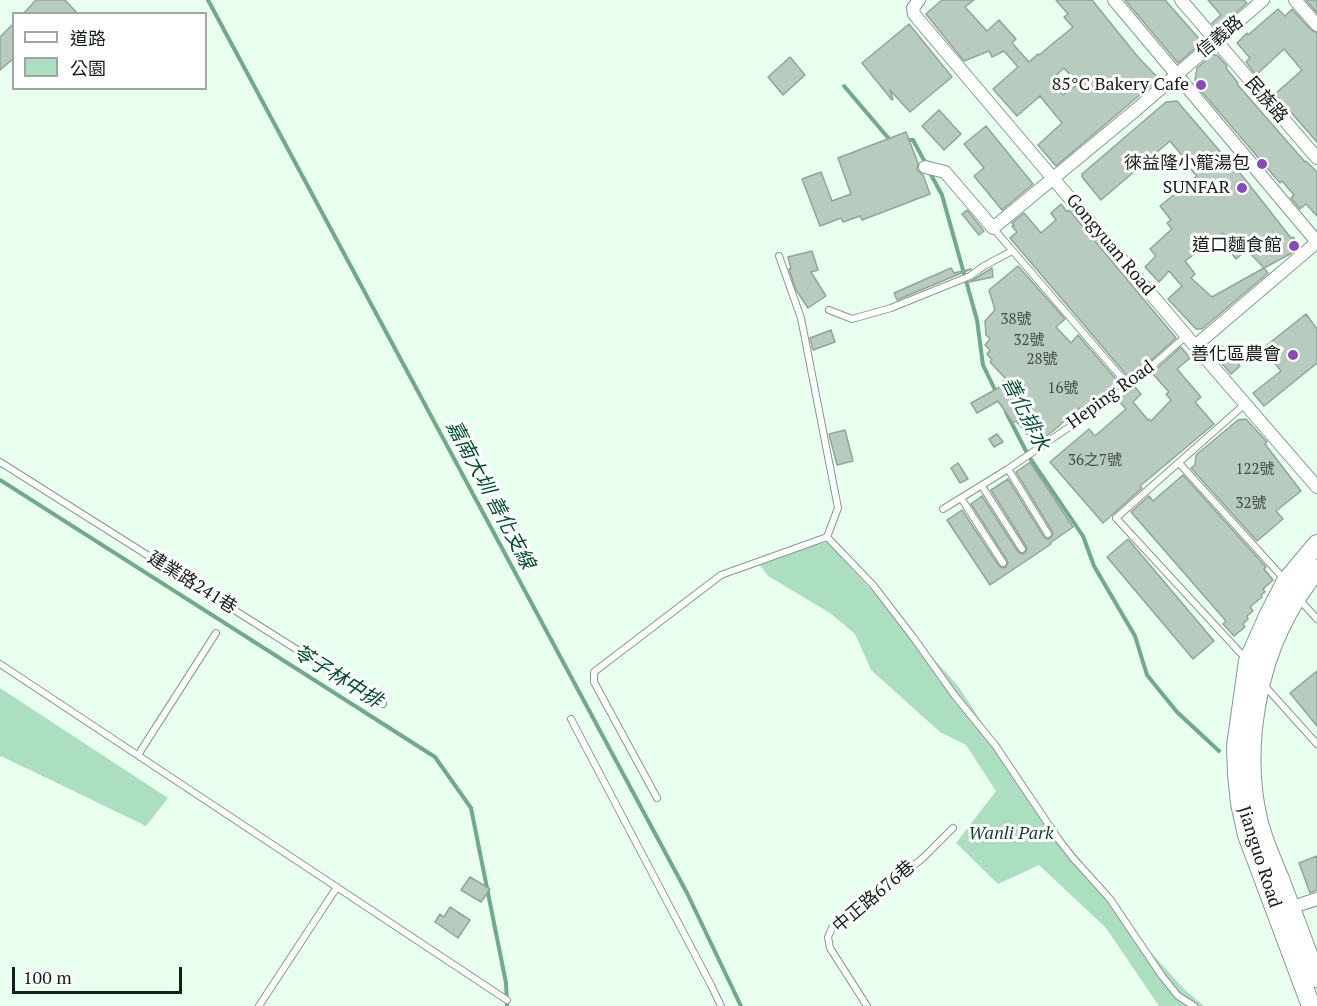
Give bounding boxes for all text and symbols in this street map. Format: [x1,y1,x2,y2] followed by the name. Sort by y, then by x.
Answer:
[1192,11,1248,63] street label: 信義路
[12,12,207,90] legend
[70,26,106,50] text: 道路
[70,56,106,80] text: 公園
[1240,73,1292,127] street label: 民族路
[1052,74,1189,96] place label: 85°C Bakery Cafe
[1194,78,1208,92] marker: 85°C Bakery Cafe
[1124,153,1250,175] place label: 徠益隆小籠湯包
[1255,157,1269,171] marker: 徠益隆小籠湯包
[1163,177,1230,199] place label: SUNFAR
[1235,181,1249,195] marker: SUNFAR
[1061,190,1159,300] street label: Gongyuan Road
[1192,235,1282,257] place label: 道口麵食館
[1287,239,1301,253] marker: 道口麵食館
[1001,311,1031,329] house number: 38號
[1014,332,1044,350] house number: 32號
[1191,344,1281,366] place label: 善化區農會
[1286,348,1300,362] marker: 善化區農會
[1027,351,1057,369] house number: 28號
[1063,356,1159,434] street label: Heping Road
[996,373,1054,455] water label: 善化排水
[1048,380,1078,398] house number: 16號
[441,417,539,573] water label: 嘉南大圳 善化支線
[1068,452,1122,470] house number: 36之7號
[1236,461,1274,479] house number: 122號
[1236,495,1266,513] house number: 32號
[144,547,240,619] street label: 建業路241巷
[288,640,386,714] water label: 苓子林中排
[1232,803,1286,911] street label: Jianguo Road
[968,823,1054,845] park label: Wanli Park
[828,856,920,938] street label: 中正路676巷
[15,955,184,993] scale bar
[23,965,72,989] text: 100 m

